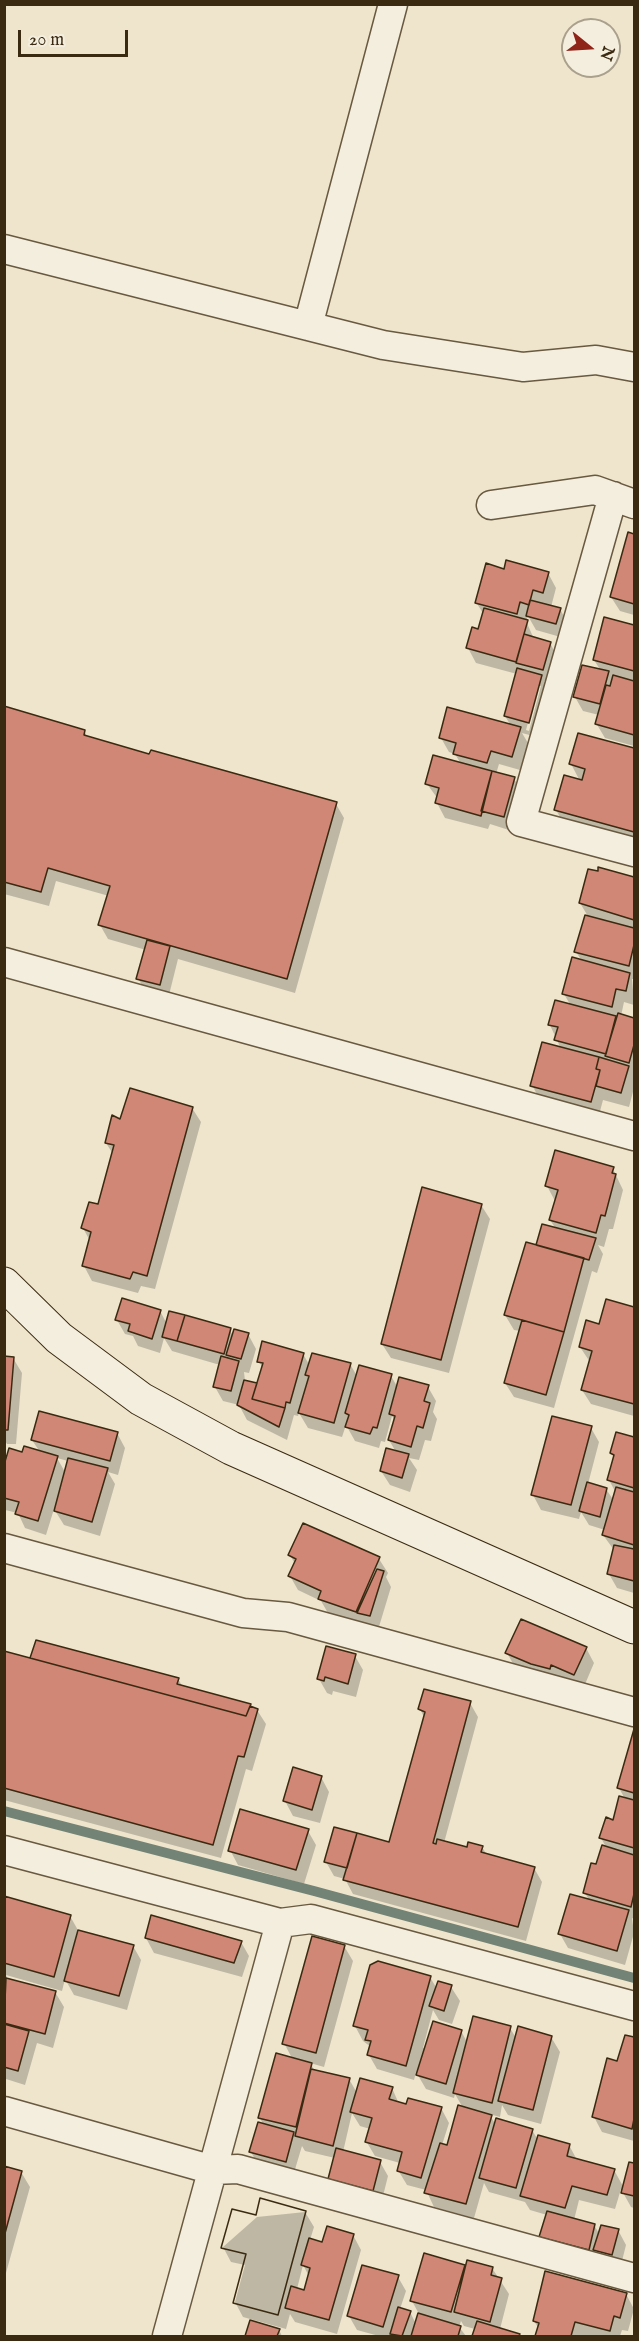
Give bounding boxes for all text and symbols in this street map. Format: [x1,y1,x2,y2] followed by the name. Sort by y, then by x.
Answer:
[21,18,130,56] scale bar
[561,18,621,78] north arrow
[29,29,64,52] text: 20 m
[595,43,618,63] text: N

